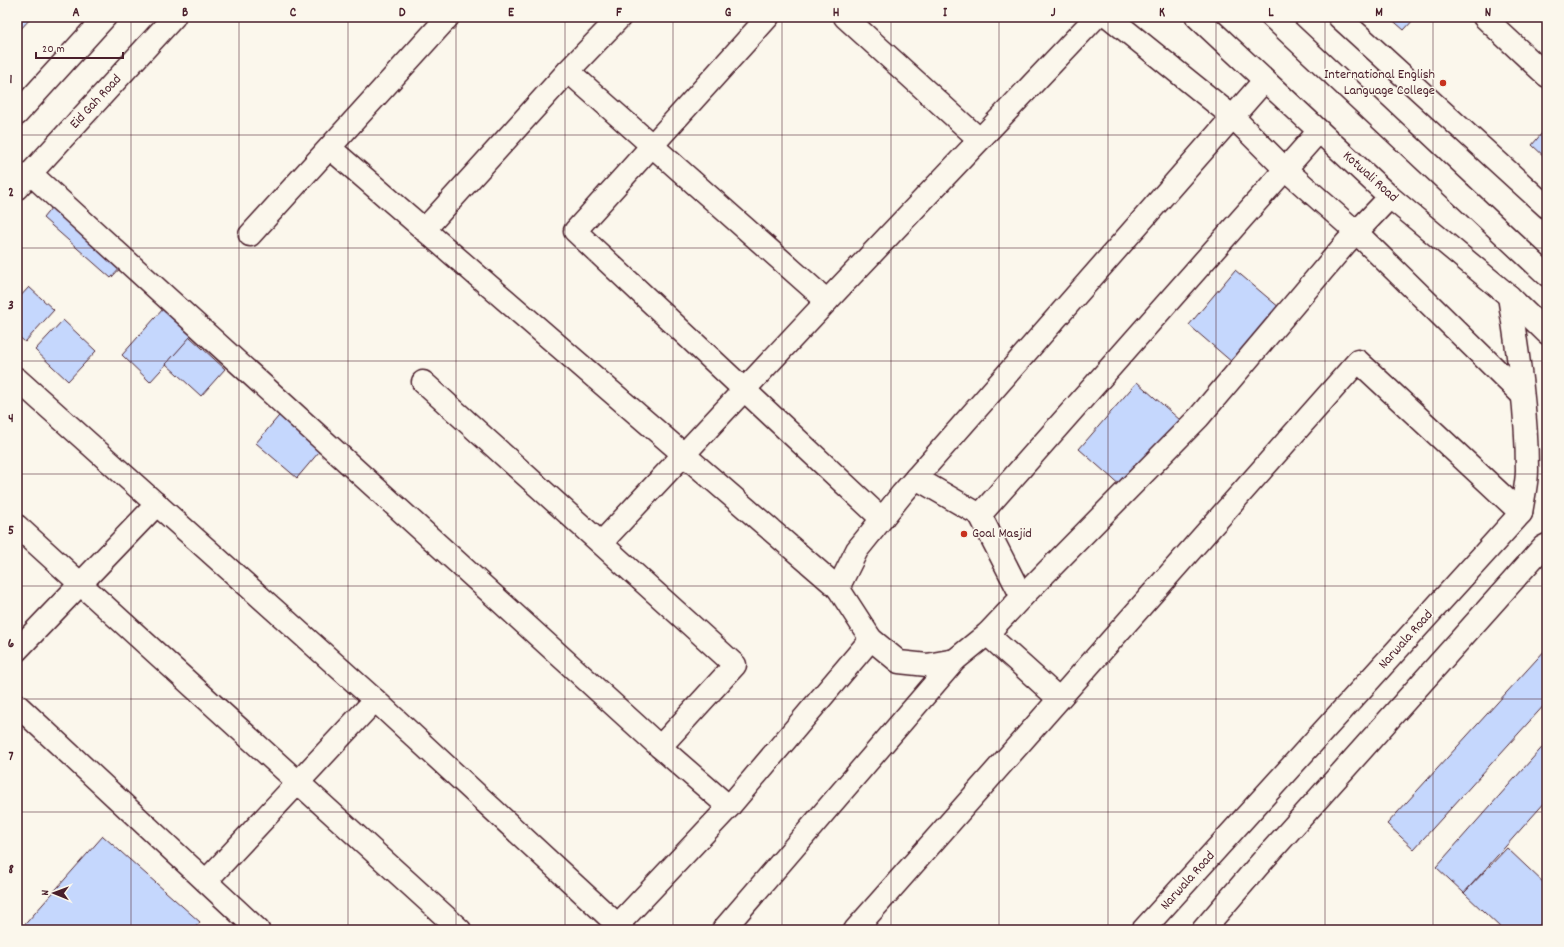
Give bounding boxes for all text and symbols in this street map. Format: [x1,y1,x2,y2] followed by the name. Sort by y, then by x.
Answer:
[72,4,80,23] text: A
[182,4,188,23] text: B
[290,4,297,23] text: C
[399,4,406,23] text: D
[508,4,515,23] text: E
[616,4,622,23] text: F
[725,4,732,23] text: G
[833,4,840,23] text: H
[943,4,948,23] text: I
[1051,4,1056,23] text: J
[1159,4,1165,23] text: K
[1268,4,1274,23] text: L
[1375,4,1383,23] text: M
[1485,4,1491,23] text: N
[36,34,123,60] scale bar
[42,41,65,58] text: 20 m
[1324,65,1435,101] place label: International English Language College
[65,70,127,134] street label: Eid Gah Road
[10,71,13,90] text: 1
[1438,78,1448,88] marker: International English Language College
[1338,147,1402,207] street label: Kotwali Road
[8,184,14,203] text: 2
[8,297,14,316] text: 3
[8,410,14,429] text: 4
[8,522,14,541] text: 5
[972,524,1032,544] place label: Goal Masjid
[959,529,969,539] marker: Goal Masjid
[1374,606,1438,674] street label: Narwala Road
[8,635,15,654] text: 6
[9,748,14,767] text: 7
[1156,847,1220,915] street label: Narwala Road
[8,861,14,880] text: 8
[34,873,74,913] north arrow
[38,889,54,896] text: N

